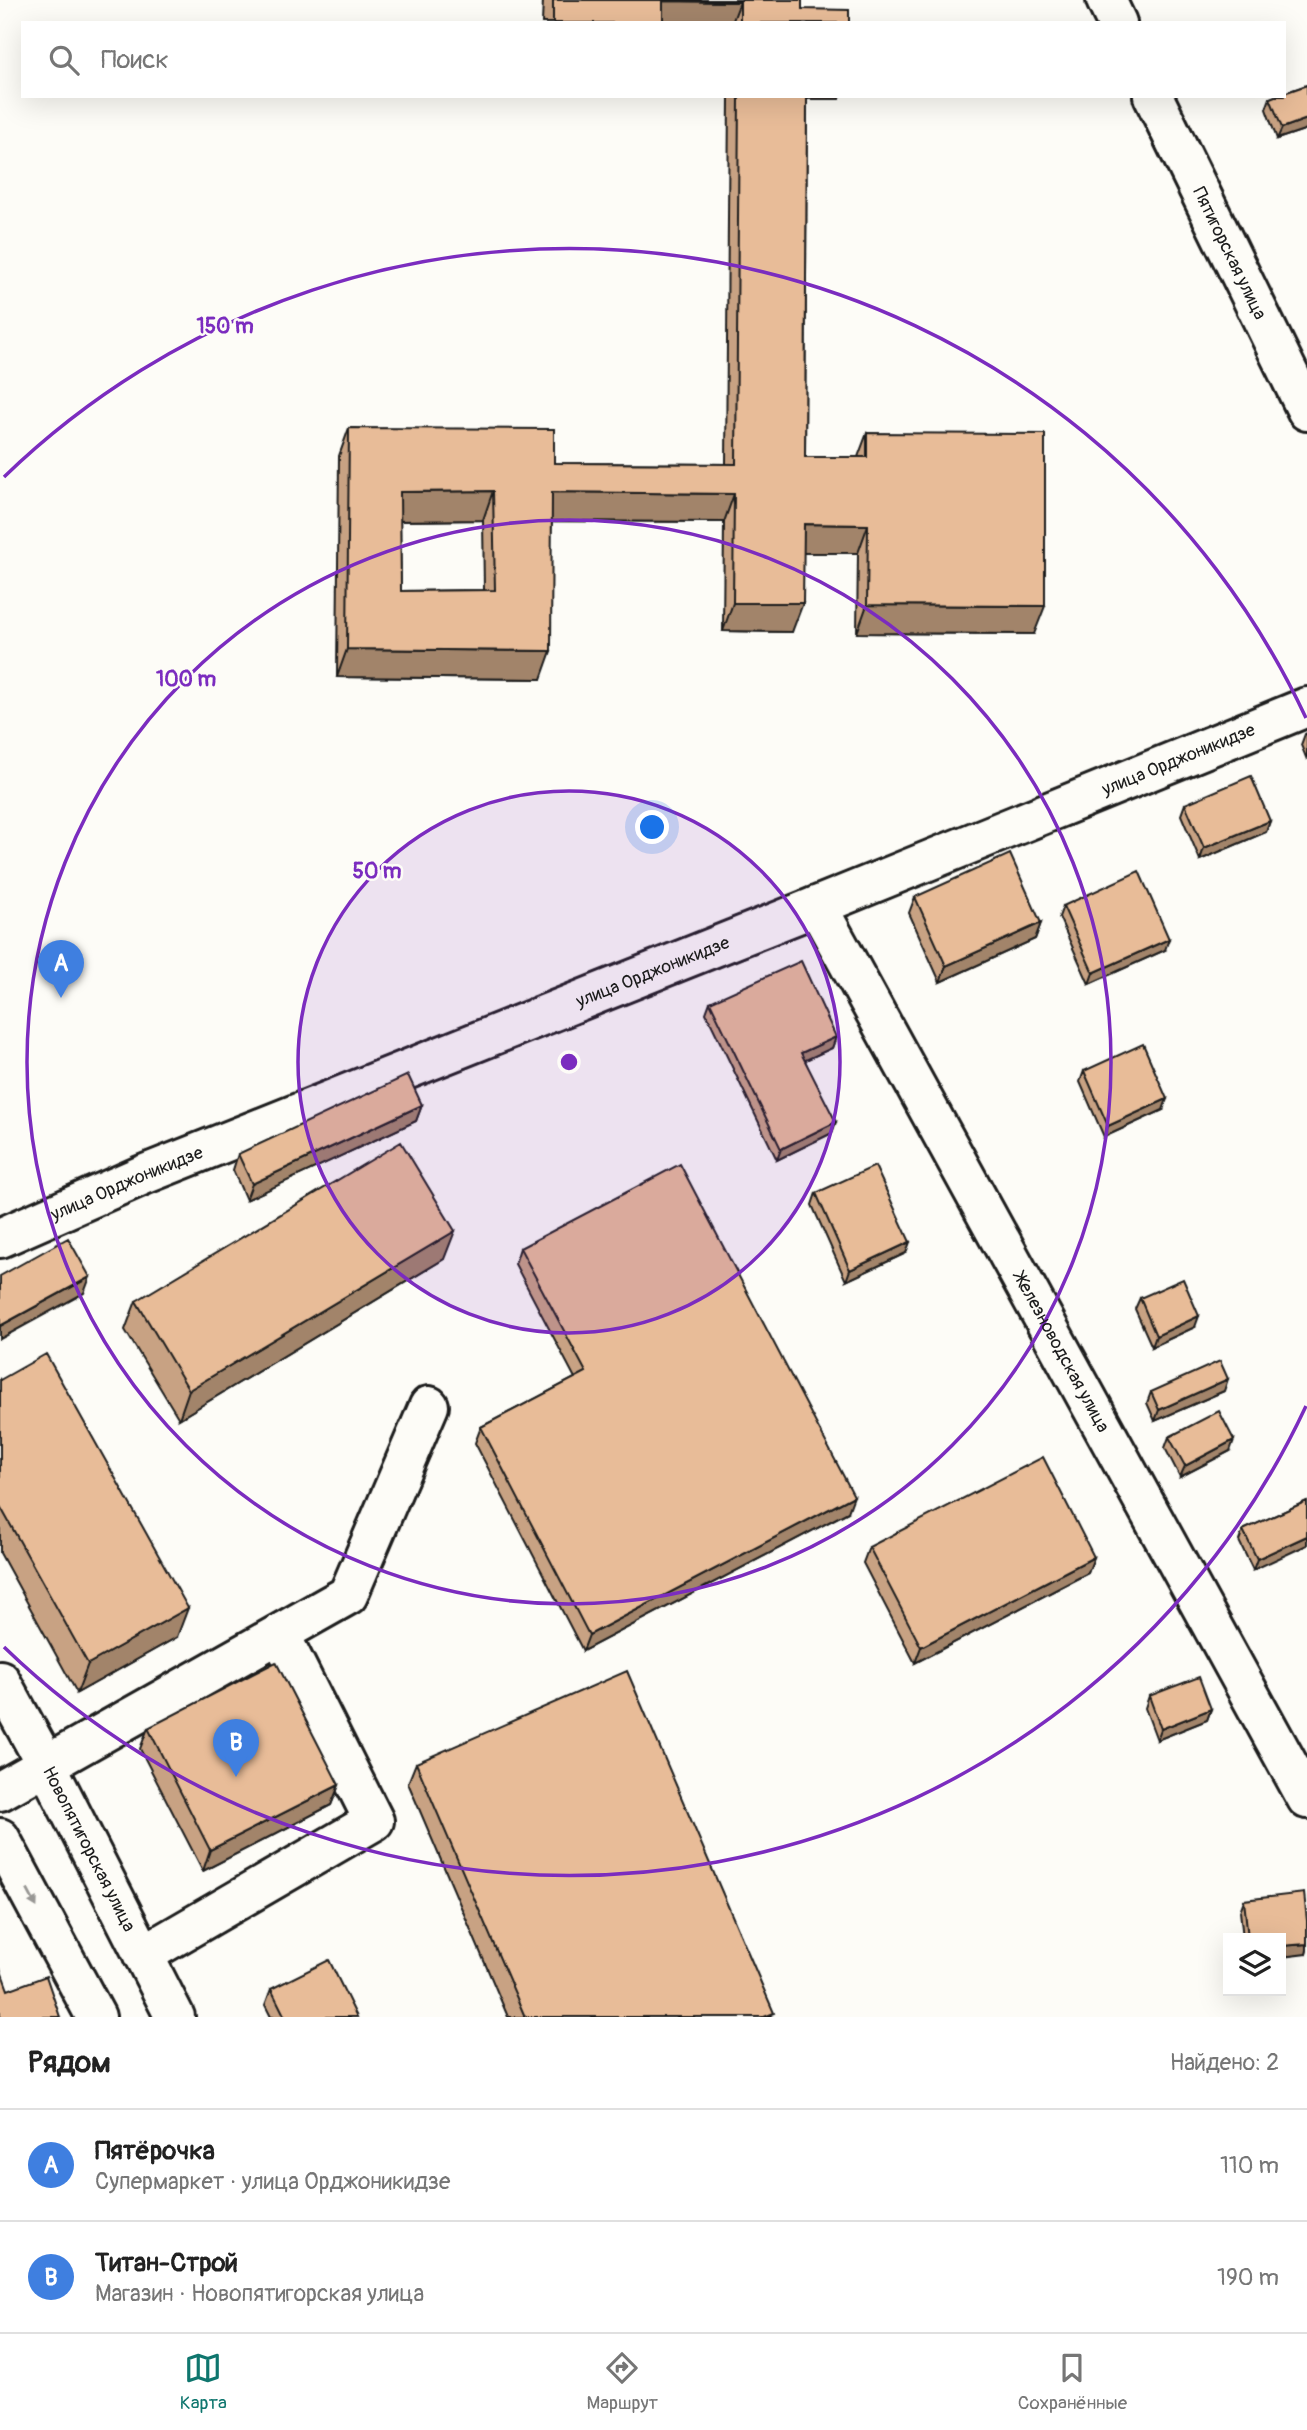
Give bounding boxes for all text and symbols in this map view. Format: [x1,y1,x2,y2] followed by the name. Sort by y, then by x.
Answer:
[21,21,1286,98] search box
[45,41,83,79] icon: search
[101,44,169,76] text: Поиск
[1188,183,1272,323] street label: Пятигорская улица
[196,313,254,340] text: 150 m
[156,666,216,693] text: 100 m
[1097,718,1259,801] street label: улица Орджоникидзе
[635,810,669,844] your location
[353,858,402,885] text: 50 m
[572,931,733,1013] street label: улица Орджоникидзе
[38,940,84,998] pin: A
[557,1050,581,1074] centre of rings
[46,1141,206,1226] street label: улица Орджоникидзе
[1007,1266,1115,1436] street label: Железноводская улица
[213,1719,259,1777] pin: B
[38,1762,141,1935] street label: Новопятигорская улица
[26,1889,38,1909] one-way arrow
[1223,1933,1286,1996] map controls
[1223,1933,1286,1996] button: layers
[28,2044,111,2081] text: Рядом
[1170,2048,1279,2077] text: Найдено: 2
[95,2135,215,2167] text: Пятёрочка
[44,2151,58,2180] text: A
[1220,2151,1279,2180] text: 110 m
[95,2167,450,2196] text: Супермаркет · улица Орджоникидзе
[95,2247,238,2279] text: Титан-Строй
[44,2263,58,2292] text: B
[1217,2263,1279,2292] text: 190 m
[95,2279,424,2308] text: Магазин · Новопятигорская улица
[180,2349,227,2415] tab: Карта
[587,2349,658,2415] tab: Маршрут
[1018,2349,1127,2415] tab: Сохранённые

